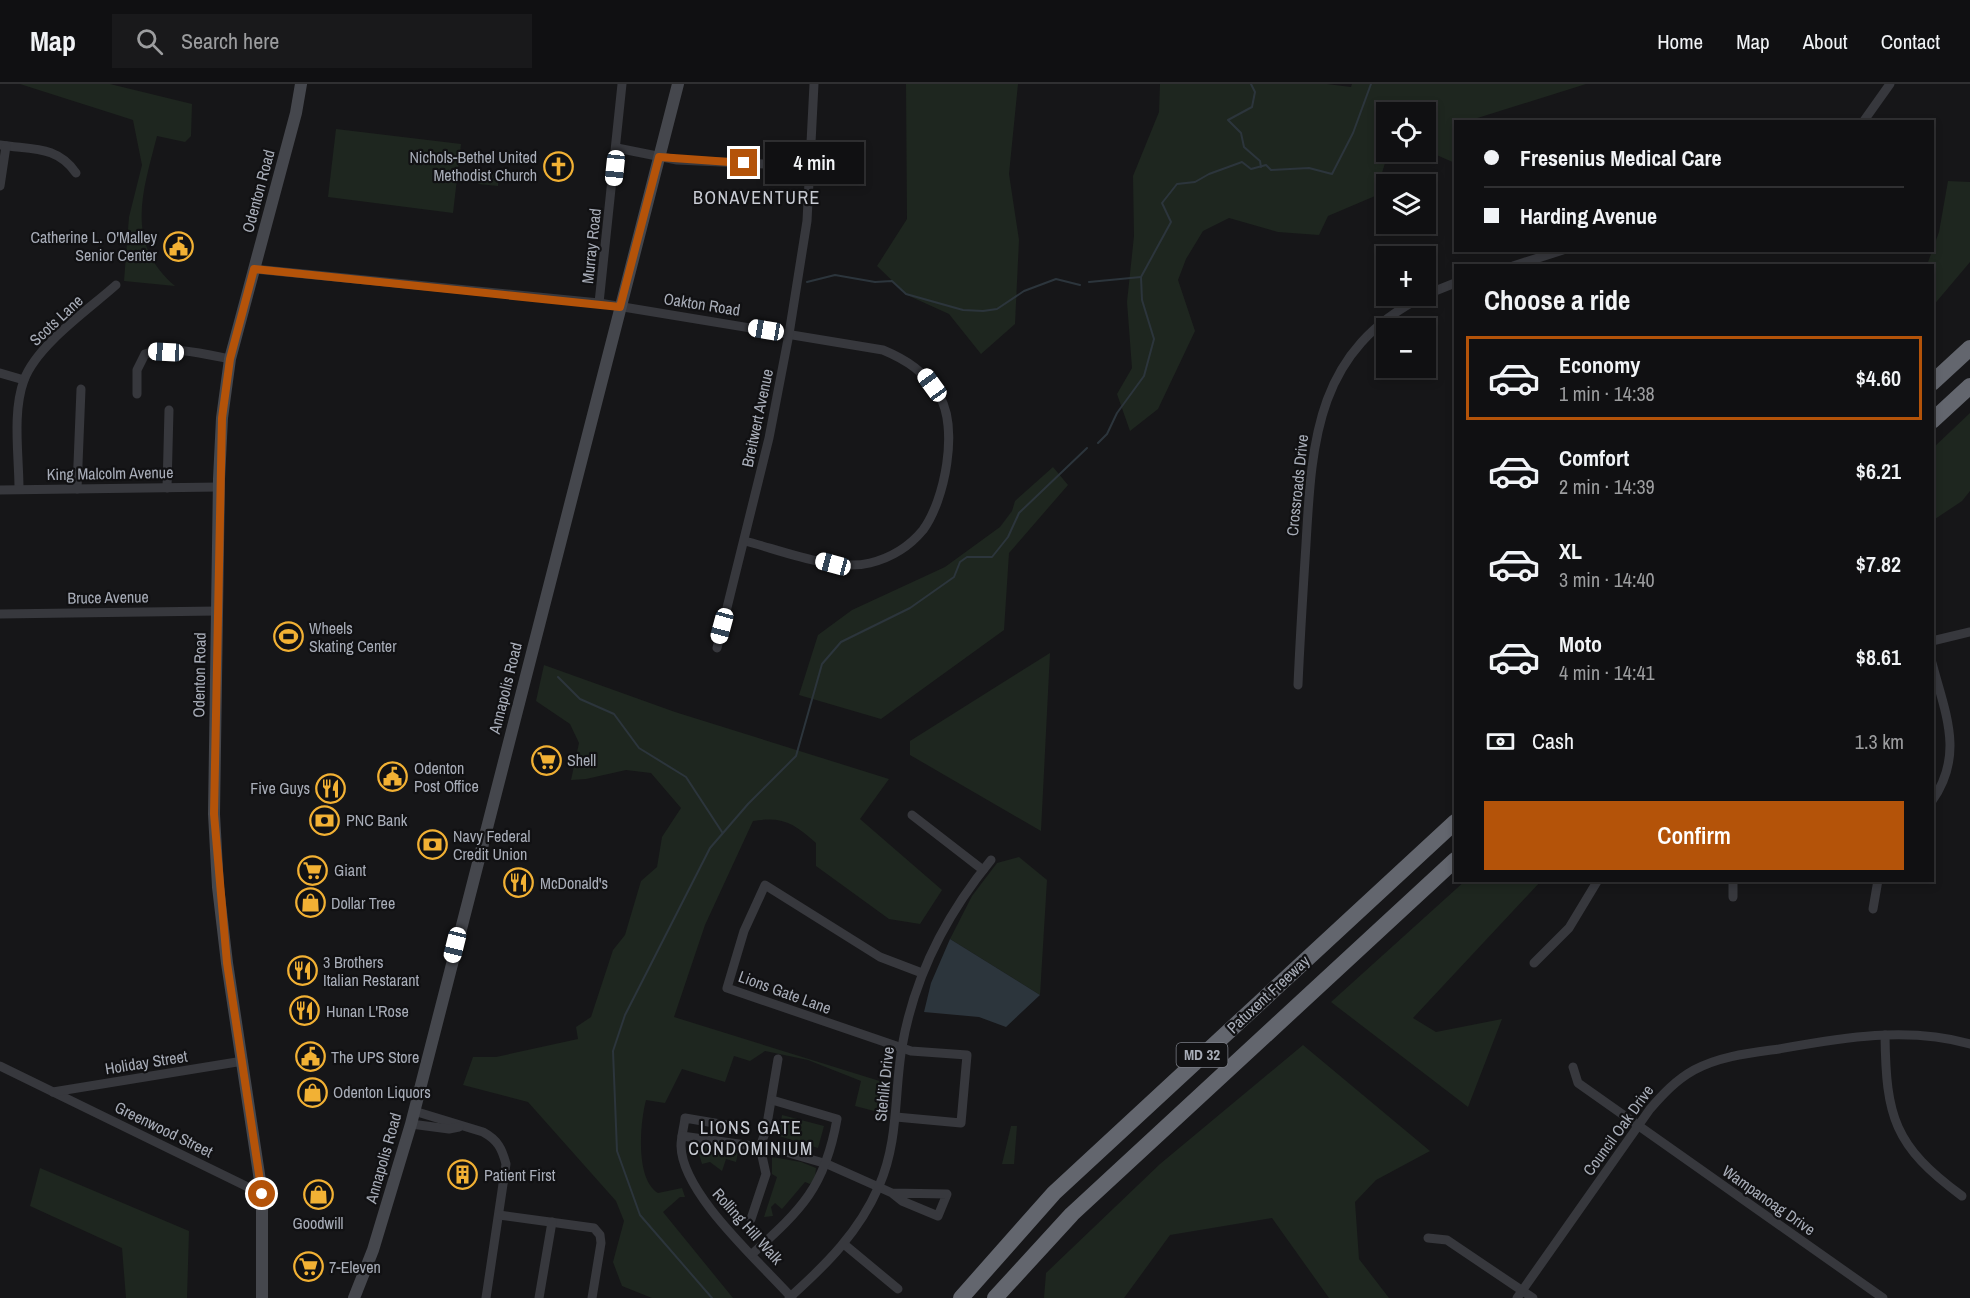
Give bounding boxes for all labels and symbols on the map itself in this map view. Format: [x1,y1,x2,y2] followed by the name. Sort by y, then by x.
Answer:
[765,142,864,184] callout: 4 min
[409,146,537,186] place label: Nichols-Bethel United Methodist Church
[236,147,280,235] street label: Odenton Road
[604,149,626,187] car
[730,149,757,176] route end
[542,150,574,182] church icon: Nichols-Bethel United Methodist Church
[693,185,821,210] district label: BONAVENTURE
[576,207,606,285] street label: Murray Road
[31,226,158,266] place label: Catherine L. O'Malley Senior Center
[162,230,194,262] public building icon: Catherine L. O'Malley Senior Center
[662,287,742,321] street label: Oakton Road
[24,290,88,350] street label: Scots Lane
[747,318,785,342] car
[148,342,184,362] car
[914,365,950,405] car
[736,367,778,469] street label: Breitwert Avenue
[1281,433,1313,537] street label: Crossroads Drive
[46,461,174,485] street label: King Malcolm Avenue
[813,551,853,577] car
[67,585,149,609] street label: Bruce Avenue
[709,606,735,646] car
[309,617,397,657] place label: Wheels Skating Center
[272,621,304,653] sports icon: Wheels Skating Center
[187,632,211,718] street label: Odenton Road
[483,640,527,737] street label: Annapolis Road
[530,744,562,776] supermarket icon: Shell
[567,749,596,771] place label: Shell
[414,757,479,797] place label: Odenton Post Office
[377,761,409,793] public building icon: Odenton Post Office
[315,772,347,804] restaurant icon: Five Guys
[250,777,310,799] place label: Five Guys
[309,804,341,836] bank icon: PNC Bank
[346,809,408,831] place label: PNC Bank
[453,825,530,865] place label: Navy Federal Credit Union
[416,829,448,861] bank icon: Navy Federal Credit Union
[297,854,329,886] supermarket icon: Giant
[334,859,366,881] place label: Giant
[503,867,535,899] restaurant icon: McDonald's
[540,872,608,894] place label: McDonald's
[294,887,326,919] shop icon: Dollar Tree
[331,892,395,914] place label: Dollar Tree
[442,925,468,965] car
[1222,950,1314,1038] street label: Patuxent Freeway
[323,951,420,991] place label: 3 Brothers Italian Restarant
[286,955,318,987] restaurant icon: 3 Brothers Italian Restarant
[736,965,834,1019] street label: Lions Gate Lane
[289,995,321,1027] restaurant icon: Hunan L'Rose
[326,1000,409,1022] place label: Hunan L'Rose
[294,1041,326,1073] public building icon: The UPS Store
[1176,1043,1228,1067] road number: MD 32
[103,1045,189,1079] street label: Holiday Street
[331,1046,419,1068] place label: The UPS Store
[869,1046,899,1122] street label: Stehlik Drive
[296,1076,328,1108] shop icon: Odenton Liquors
[1578,1080,1658,1180] street label: Council Oak Drive
[333,1081,431,1103] place label: Odenton Liquors
[111,1096,217,1162] street label: Greenwood Street
[359,1110,406,1207] street label: Annapolis Road
[688,1115,814,1161] district label: LIONS GATE CONDOMINIUM
[447,1159,479,1191] building icon: Patient First
[1718,1160,1820,1240] street label: Wampanoag Drive
[484,1164,556,1186] place label: Patient First
[302,1179,334,1211] shop icon: Goodwill
[248,1180,275,1207] route start
[708,1183,788,1269] street label: Rolling Hill Walk
[292,1212,344,1234] place label: Goodwill
[292,1251,324,1283] supermarket icon: 7-Eleven
[329,1256,381,1278] place label: 7-Eleven

